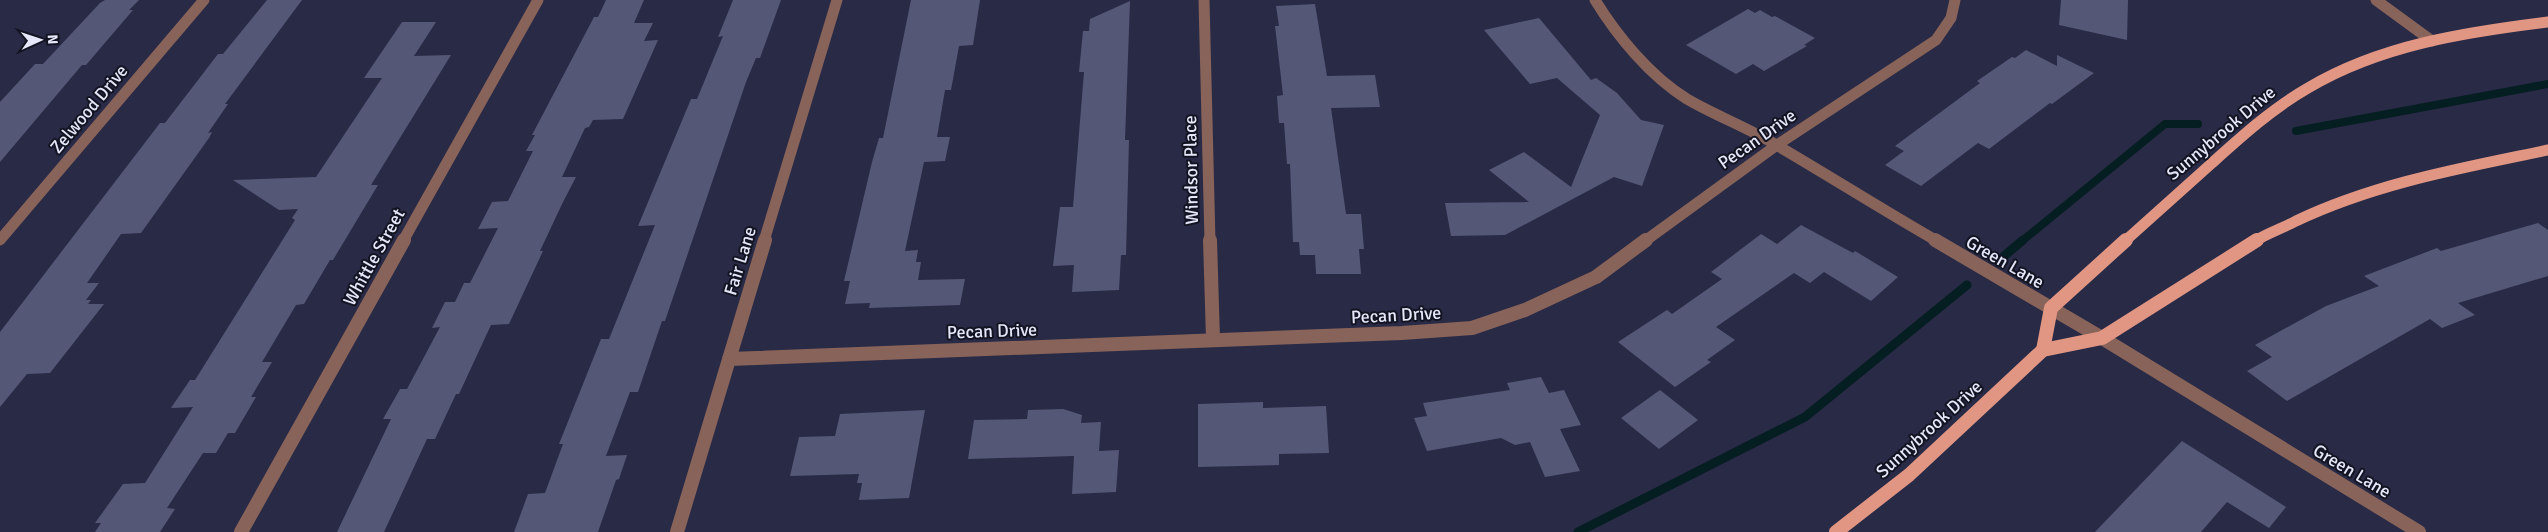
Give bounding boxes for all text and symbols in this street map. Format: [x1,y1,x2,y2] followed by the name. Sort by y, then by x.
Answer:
[15,15,65,65] north arrow
[44,34,61,45] text: N
[46,60,132,158] street label: Zelwood Drive
[2162,81,2280,185] street label: Sunnybrook Drive
[1714,104,1800,174] street label: Pecan Drive
[1179,115,1203,225] street label: Windsor Place
[338,205,410,309] street label: Whittle Street
[719,224,761,298] street label: Fair Lane
[1962,231,2048,293] street label: Green Lane
[1350,302,1442,328] street label: Pecan Drive
[946,318,1038,344] street label: Pecan Drive
[1871,376,1987,482] street label: Sunnybrook Drive
[2309,439,2395,503] street label: Green Lane

